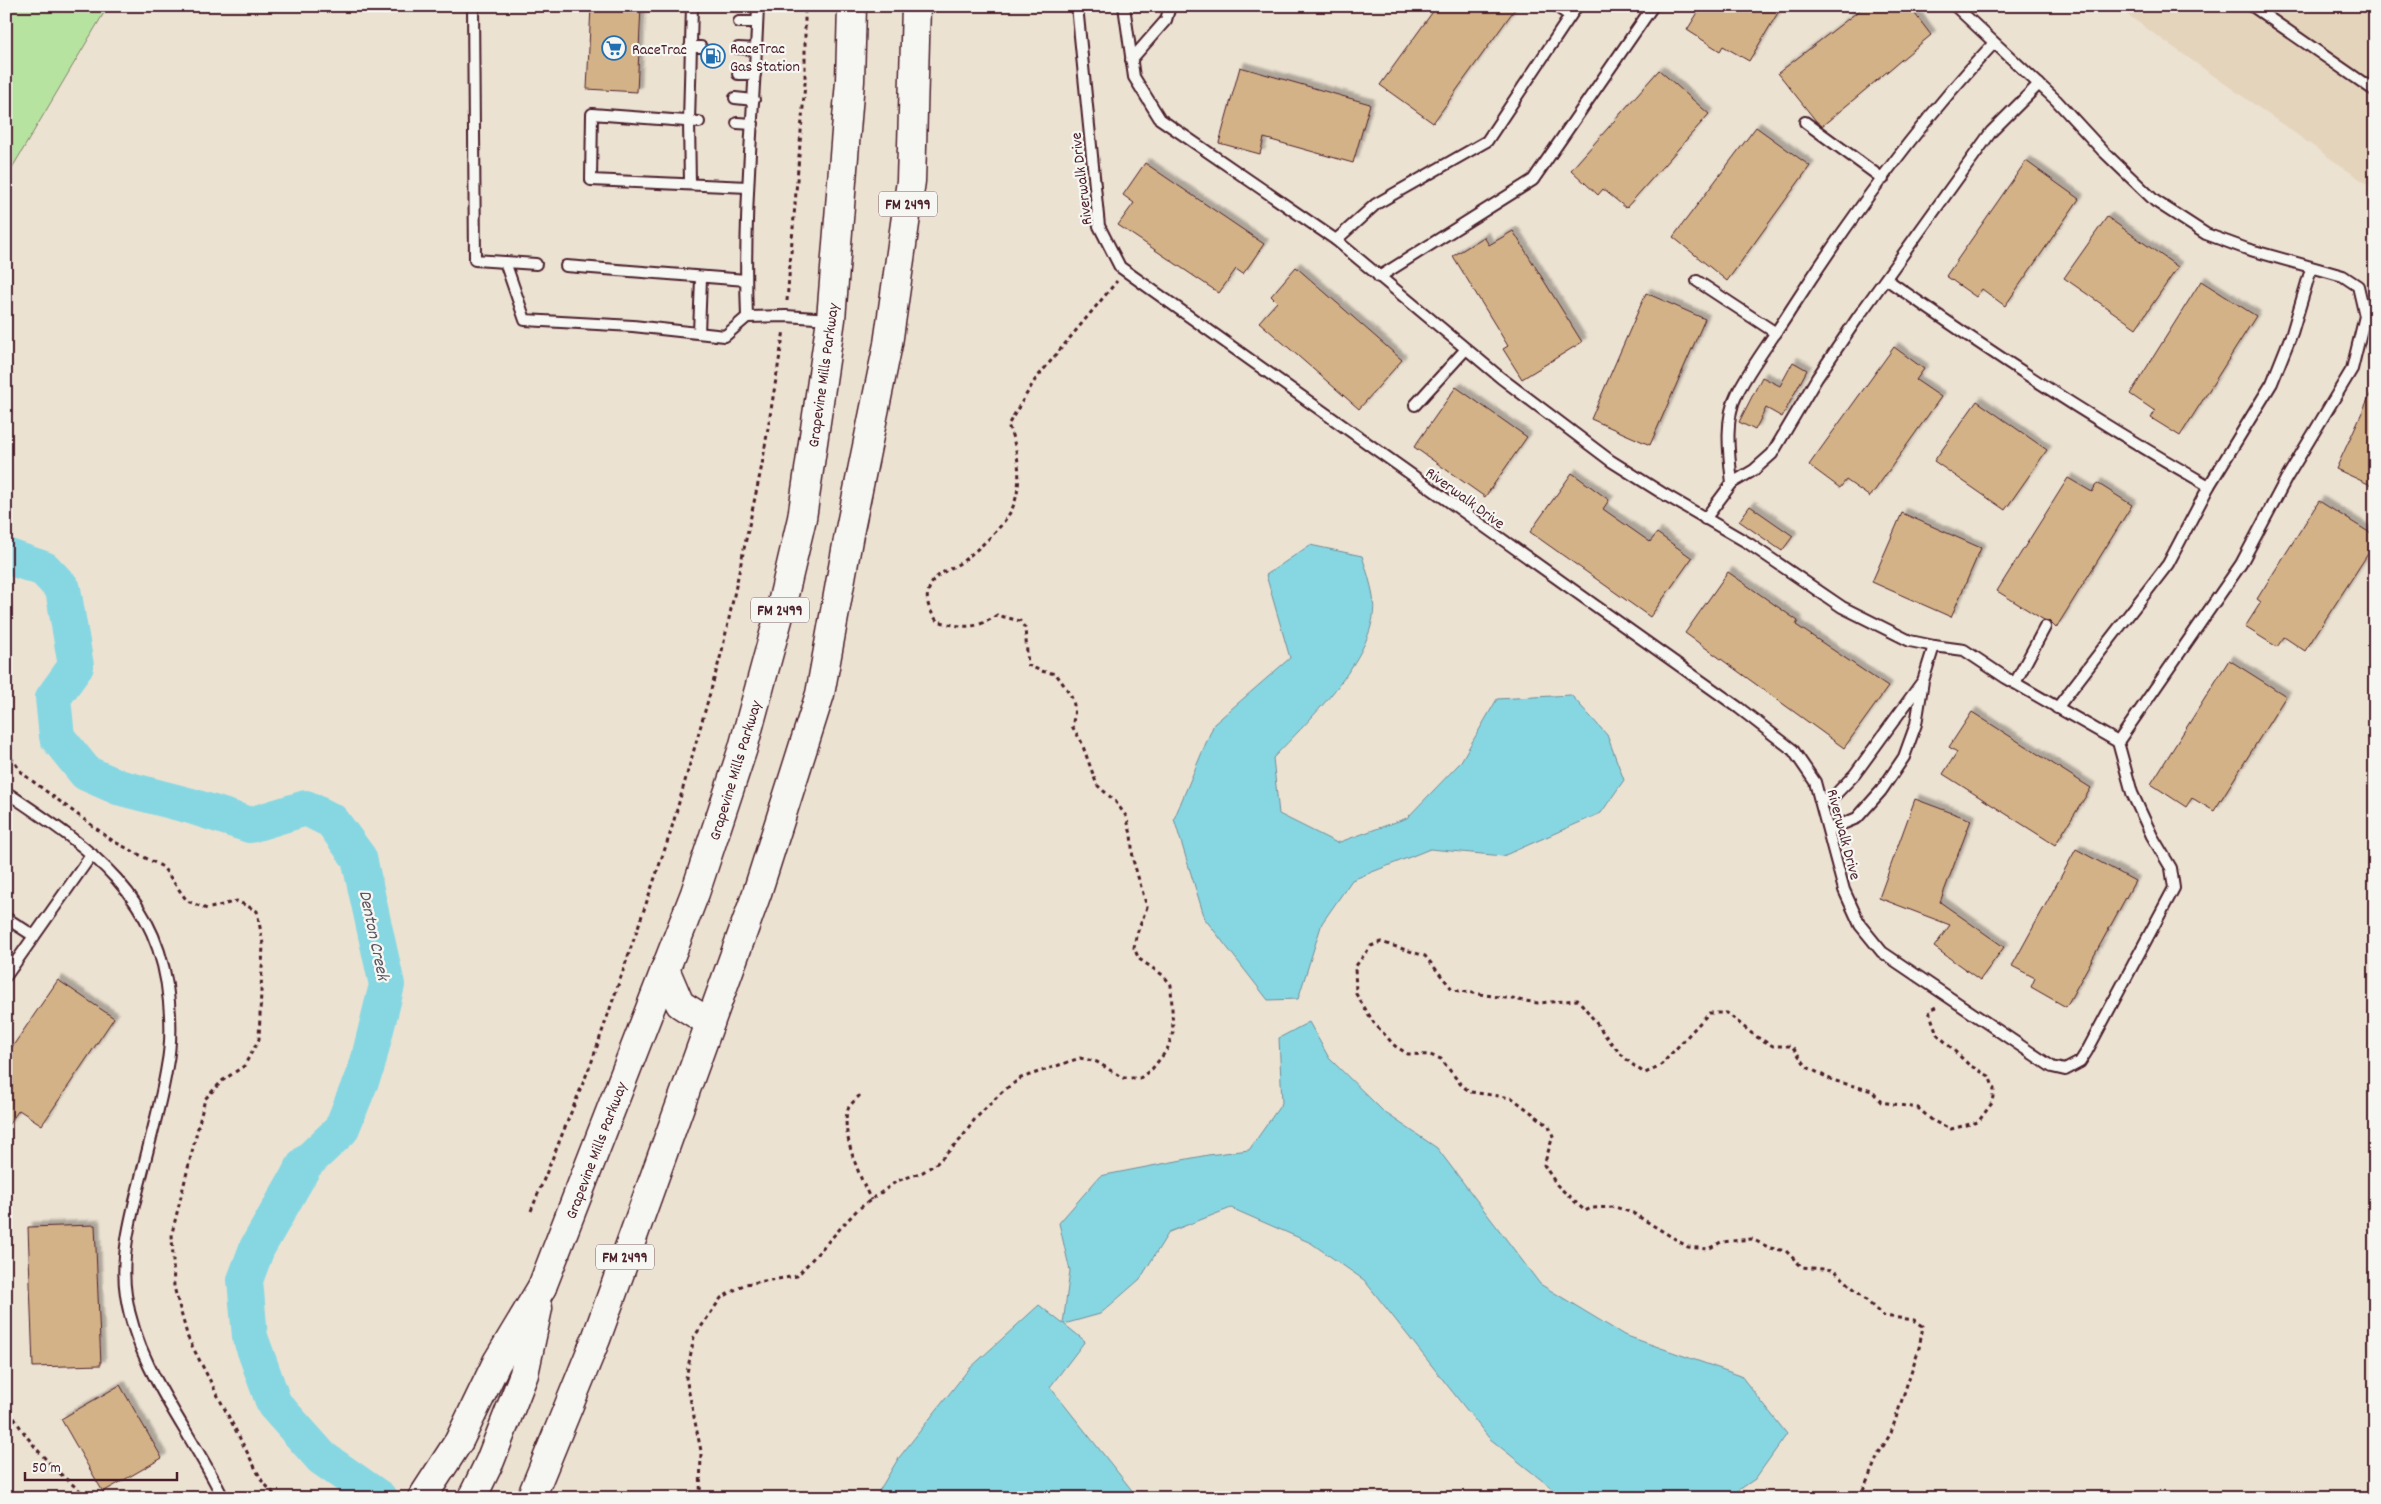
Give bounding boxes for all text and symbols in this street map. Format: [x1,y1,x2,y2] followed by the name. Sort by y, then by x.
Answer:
[601,35,627,61] supermarket icon: RaceTrac
[730,38,800,79] place label: RaceTrac Gas Station
[632,39,687,62] place label: RaceTrac
[700,43,726,69] fuel station icon: RaceTrac Gas Station
[1065,131,1100,226] street label: Riverwalk Drive
[879,192,937,216] road number: FM 2499
[803,301,846,449] street label: Grapevine Mills Parkway
[1420,462,1509,536] street label: Riverwalk Drive
[751,598,809,622] road number: FM 2499
[704,697,769,844] street label: Grapevine Mills Parkway
[1819,787,1866,883] street label: Riverwalk Drive
[351,888,395,984] water label: Denton Creek
[561,1078,634,1223] street label: Grapevine Mills Parkway
[596,1244,654,1270] road number: FM 2499
[25,1449,178,1481] scale bar
[32,1458,61,1480] text: 50 m

